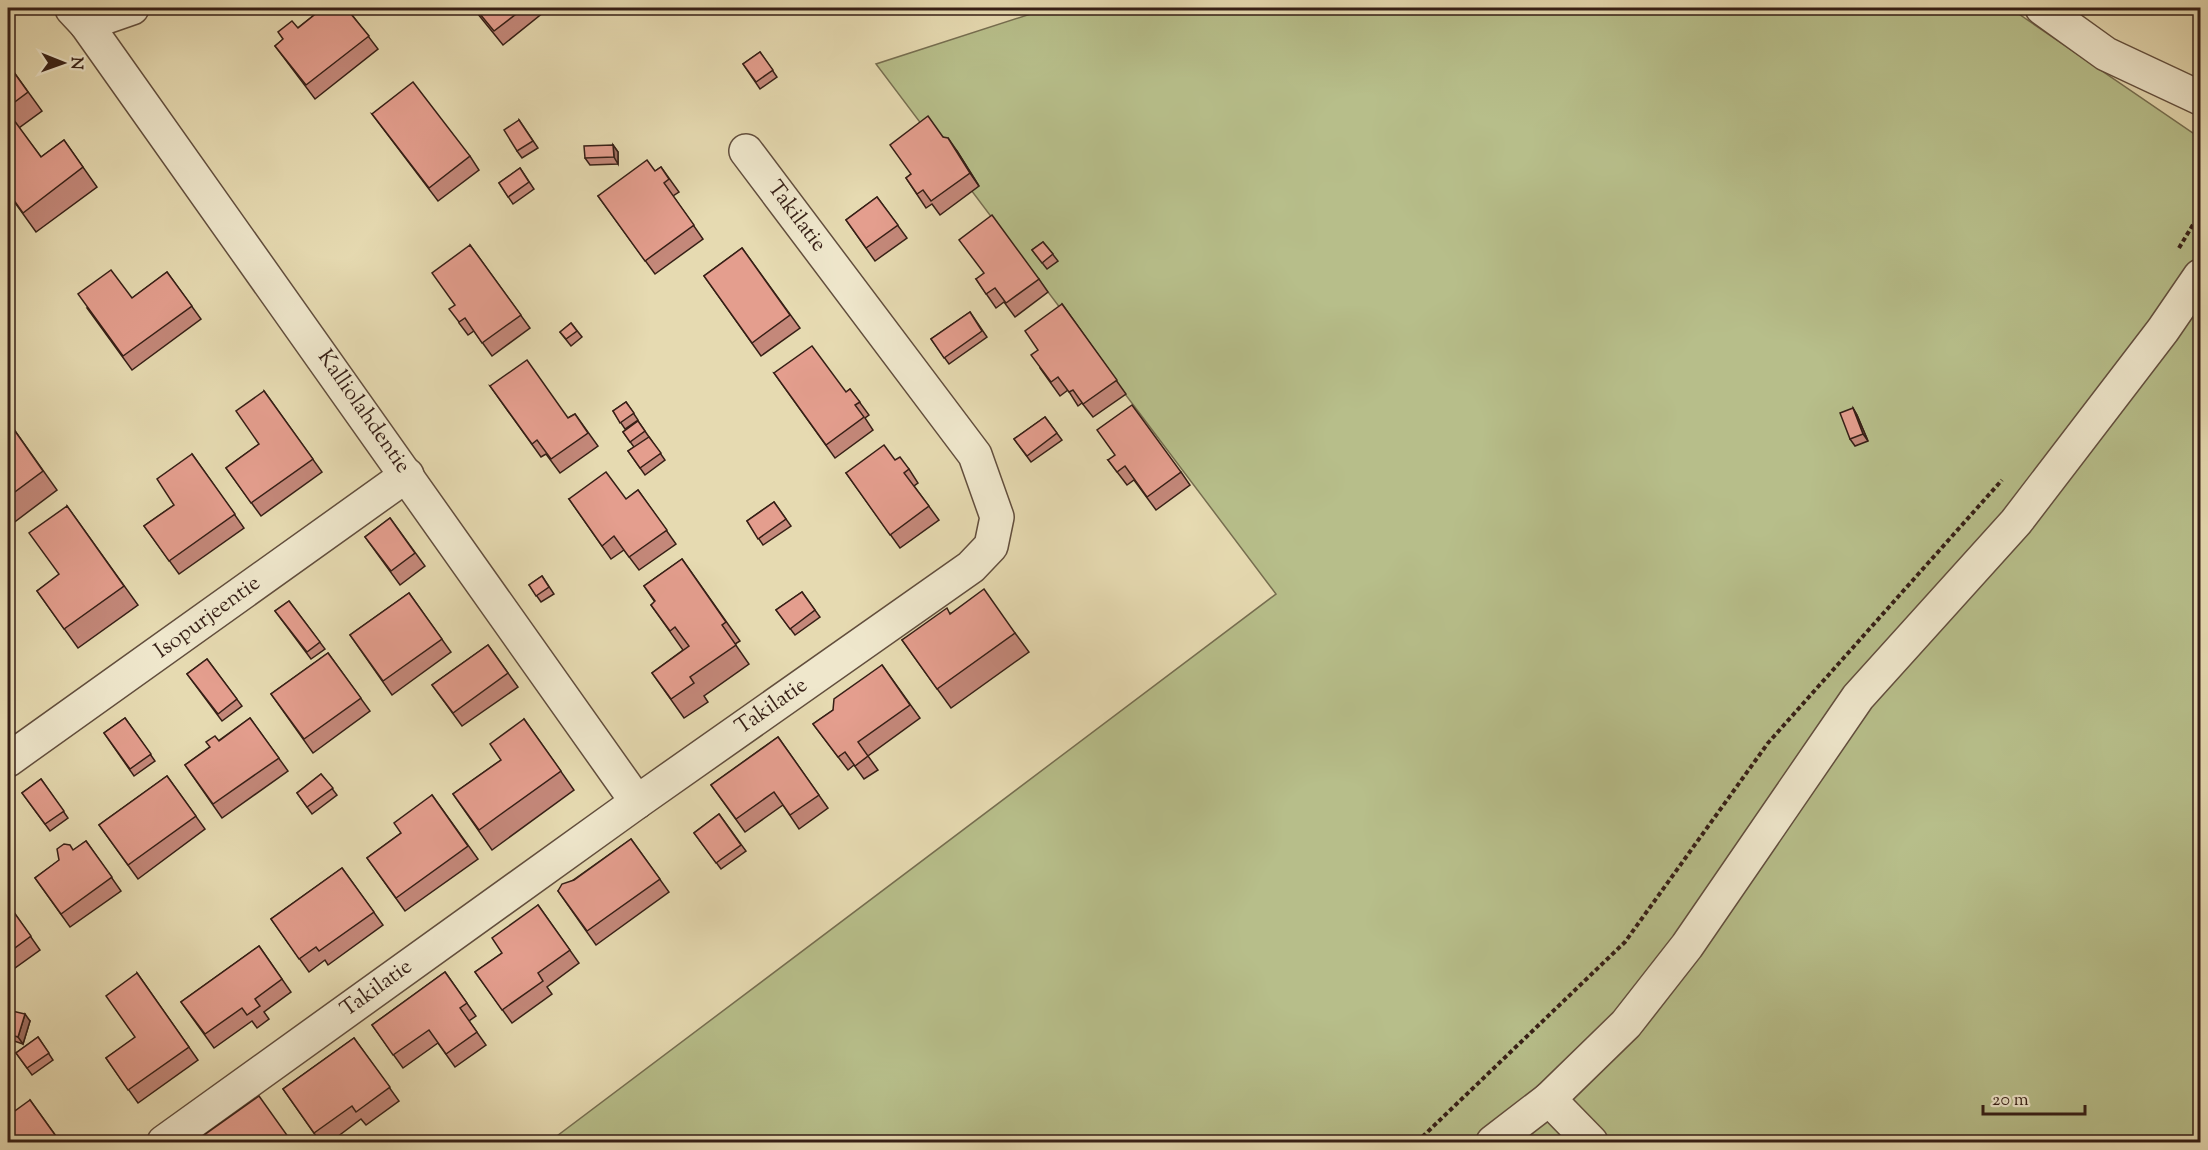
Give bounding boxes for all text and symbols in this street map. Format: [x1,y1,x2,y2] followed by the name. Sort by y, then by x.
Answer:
[33,33,93,93] north arrow
[64,57,87,70] text: N
[759,175,833,259] street label: Takilatie
[308,344,418,480] street label: Kalliolahdentie
[148,569,268,667] street label: Isopurjeentie
[729,670,815,744] street label: Takilatie
[334,952,420,1026] street label: Takilatie
[1983,1078,2085,1116] scale bar
[1992,1088,2029,1114] text: 20 m

